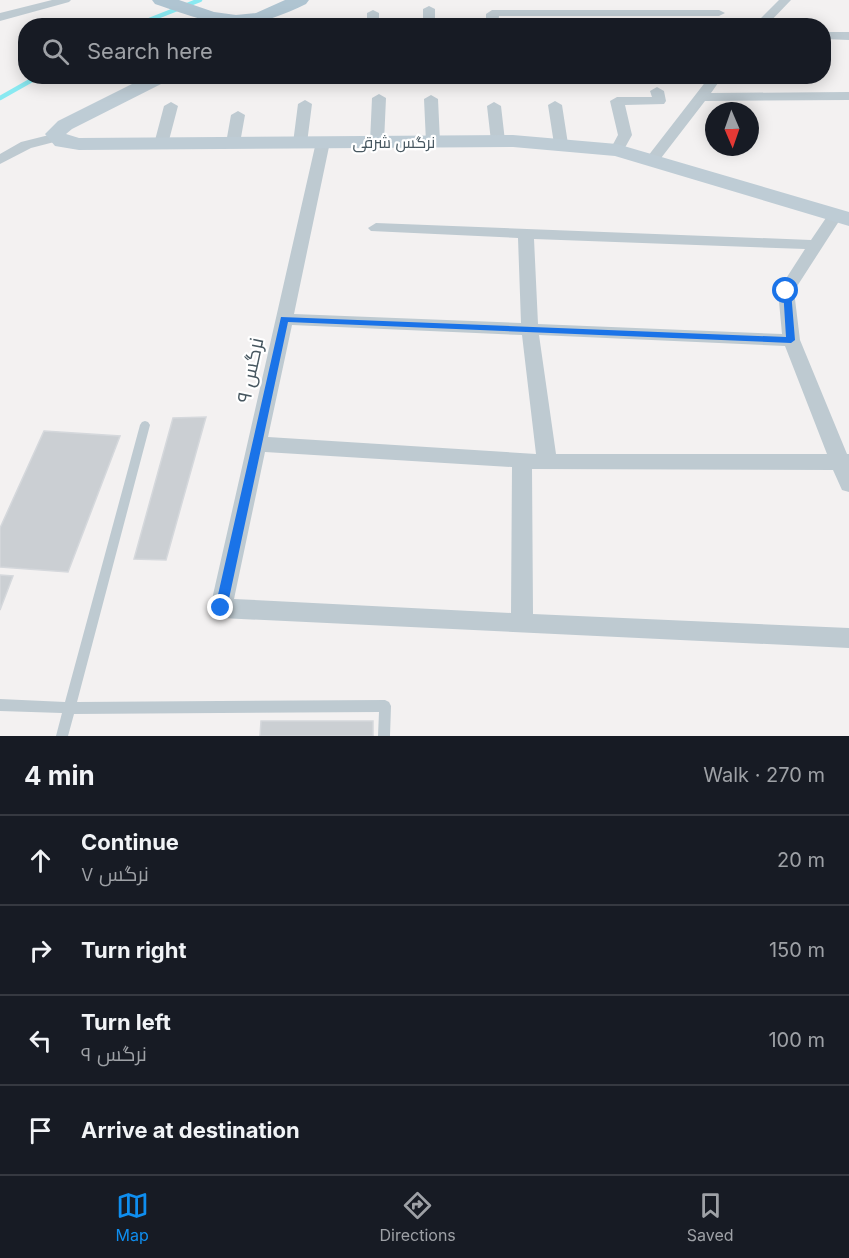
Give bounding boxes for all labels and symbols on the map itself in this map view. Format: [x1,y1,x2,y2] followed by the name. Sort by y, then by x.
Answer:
[705,102,759,156] north arrow
[353,132,435,153] street label: نرگس شرقی
[772,277,798,303] route start
[231,335,270,405] street label: نرگس ۹
[207,594,233,620] route end

